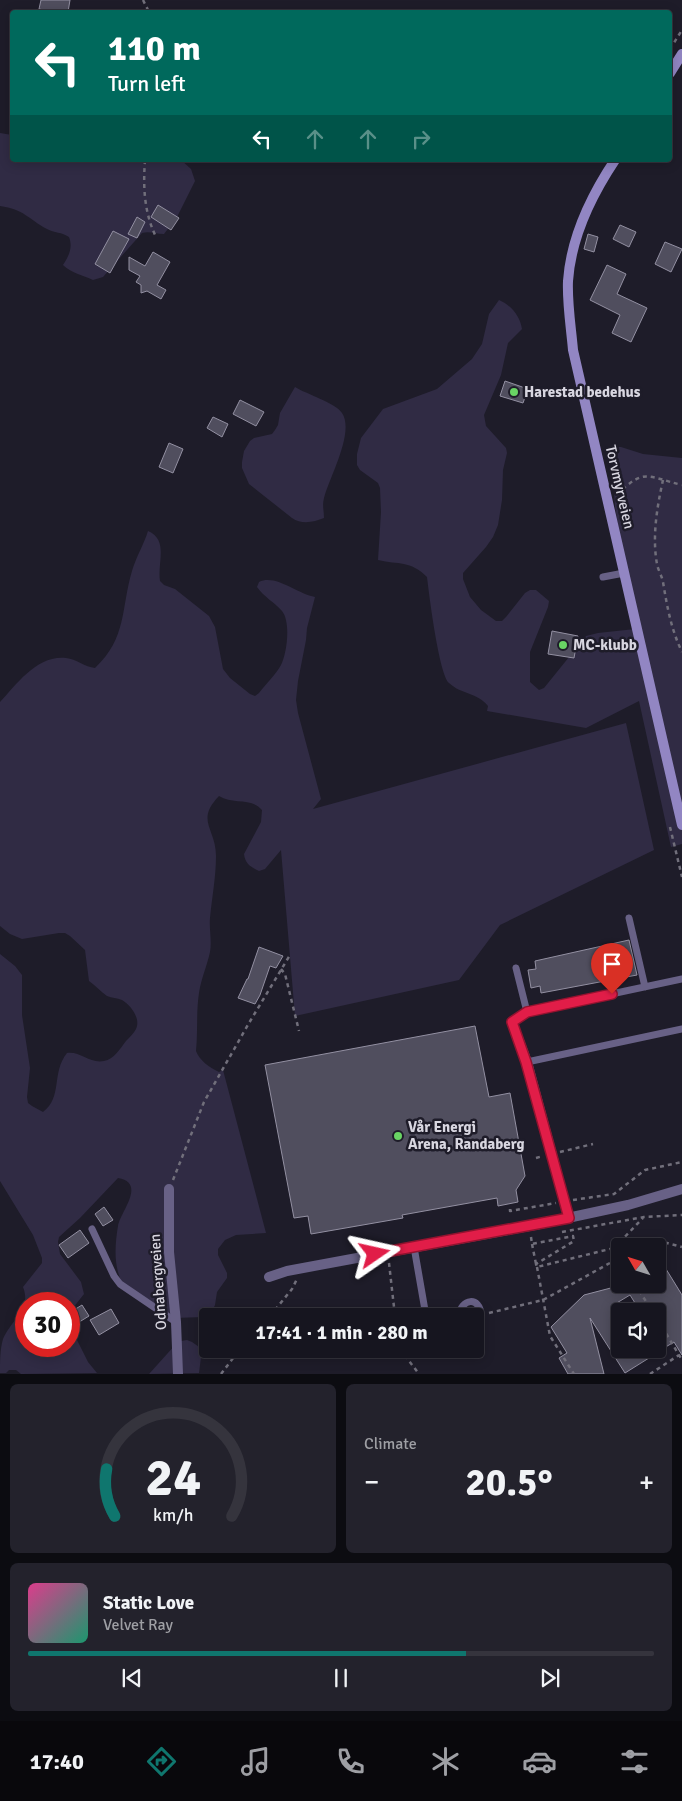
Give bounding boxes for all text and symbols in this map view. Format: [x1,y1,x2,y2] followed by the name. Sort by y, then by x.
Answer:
[108,27,201,70] text: 110 m
[25,30,90,95] icon: left
[108,70,186,97] text: Turn left
[248,125,276,153] icon: left
[301,125,329,153] icon: ahead
[354,125,382,153] icon: ahead
[407,125,435,153] icon: right
[524,383,641,401] place label: Harestad bedehus
[508,386,520,398] marker: Harestad bedehus
[602,443,638,531] street label: Torvmyrveien
[573,636,637,654] place label: MC-klubb
[557,639,569,651] marker: MC-klubb
[591,943,633,994] pin
[598,950,626,978] icon: arrive
[408,1118,524,1153] place label: Vår Energi Arena, Randaberg
[392,1130,404,1142] marker: Vår Energi Arena, Randaberg
[348,1227,400,1279] position arrow
[146,1233,170,1331] street label: Odnabergveien
[611,1238,666,1292] north arrow
[611,1238,666,1358] map controls
[15,1292,80,1357] speed limit sign: 30
[611,1303,666,1358] button: sound
[255,1321,428,1345] text: 17:41 · 1 min · 280 m
[364,1434,417,1454] text: Climate
[145,1446,201,1510] text: 24
[465,1459,553,1506] text: 20.5°
[364,1465,379,1499] text: −
[639,1465,654,1499] text: +
[153,1504,193,1526] text: km/h
[103,1591,194,1615] text: Static Love
[103,1615,173,1635] text: Velvet Ray
[118,1664,146,1692] icon: previous
[327,1664,355,1692] icon: pause
[536,1664,564,1692] icon: next
[144,1744,179,1779] icon: directions
[238,1744,273,1779] icon: music
[333,1744,368,1779] icon: phone
[428,1744,463,1779] icon: climate
[522,1744,557,1779] icon: car
[617,1744,652,1779] icon: filters
[30,1748,84,1775] text: 17:40

